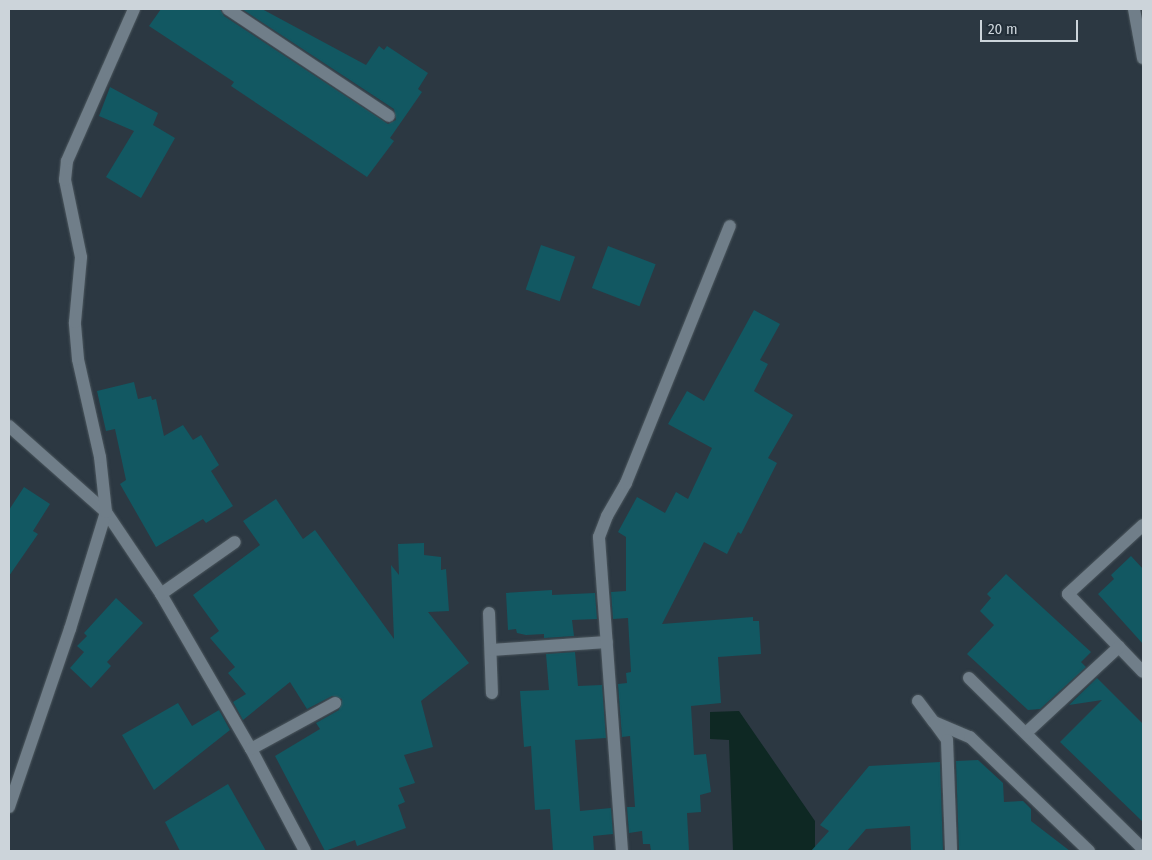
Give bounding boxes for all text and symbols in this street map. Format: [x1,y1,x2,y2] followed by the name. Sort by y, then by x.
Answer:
[982,10,1080,42] scale bar
[988,20,1018,38] text: 20 m

